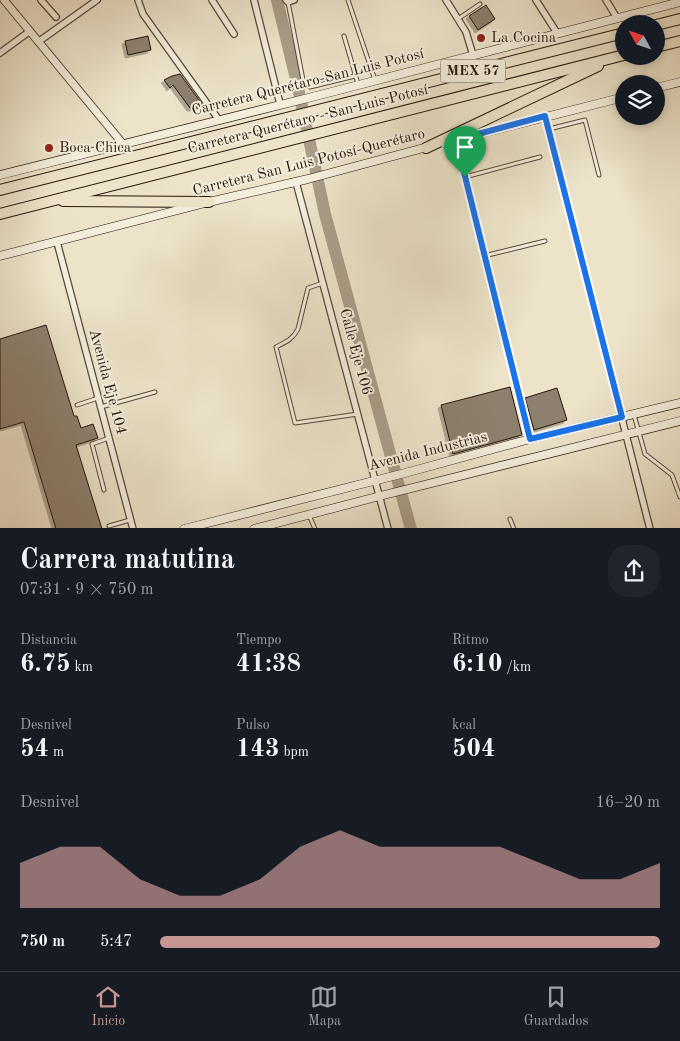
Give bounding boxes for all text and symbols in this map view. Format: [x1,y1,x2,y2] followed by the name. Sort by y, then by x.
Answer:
[615,15,665,65] north arrow
[615,15,665,125] map controls
[491,31,557,46] place label: La Cocina
[475,32,487,44] marker: La Cocina
[190,47,427,119] street label: Carretera Querétaro-San Luis Potosí
[440,59,506,82] road number: MEX 57
[615,75,665,125] button: layers
[186,83,431,157] street label: Carretera Querétaro - San Luis Potosí
[444,126,486,177] pin
[191,127,427,199] street label: Carretera San Luis Potosí-Querétaro
[451,133,479,161] icon: arrive
[59,141,132,156] place label: Boca Chica
[43,142,55,154] marker: Boca Chica
[336,307,374,397] street label: Calle Eje 106
[86,328,128,436] street label: Avenida Eje 104
[367,430,489,474] street label: Avenida Industrias
[608,545,660,597] button: share
[20,547,235,575] text: Carrera matutina
[20,582,153,598] text: 07:31 · 9 × 750 m
[20,633,77,647] text: Distancia
[236,633,282,647] text: Tiempo
[452,633,489,647] text: Ritmo
[20,652,71,677] text: 6.75
[236,652,301,677] text: 41:38
[452,652,503,677] text: 6:10
[71,660,93,674] text: km
[503,660,531,674] text: /km
[20,718,72,732] text: Desnivel
[236,718,270,732] text: Pulso
[452,718,476,732] text: kcal
[20,737,49,762] text: 54
[236,737,280,762] text: 143
[452,737,496,762] text: 504
[49,745,64,759] text: m
[280,745,309,759] text: bpm
[20,795,79,811] text: Desnivel
[596,795,660,811] text: 16–20 m
[20,934,65,950] text: 750 m
[100,934,132,950] text: 5:47
[91,983,125,1030] tab: Inicio
[308,983,341,1030] tab: Mapa
[524,983,589,1030] tab: Guardados

